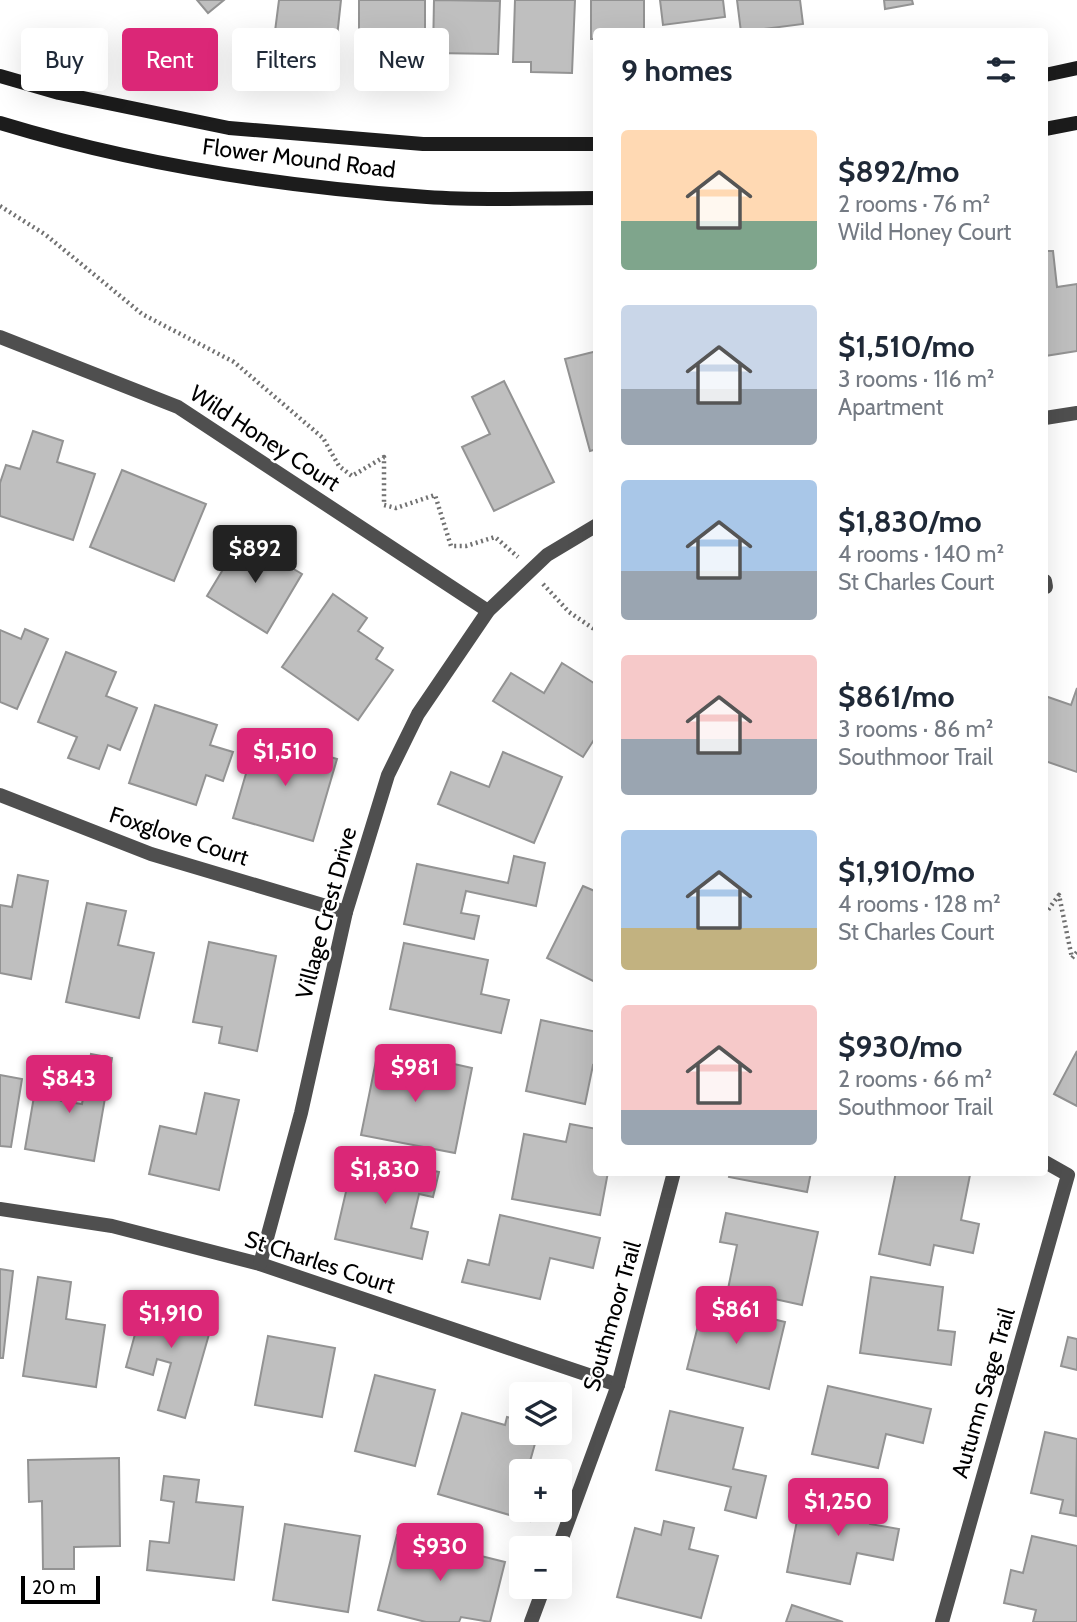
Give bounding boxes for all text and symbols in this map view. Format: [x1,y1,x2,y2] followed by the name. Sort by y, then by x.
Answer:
[21,28,108,91] chip: Buy
[122,28,218,91] chip: Rent
[232,28,340,91] chip: Filters
[354,28,449,91] chip: New
[982,51,1020,89] icon: filters
[621,52,732,89] text: 9 homes
[201,132,397,184] street label: Flower Mound Road
[838,153,959,190] text: $892/mo
[677,158,761,242] icon: home
[838,190,990,218] text: 2 rooms · 76 m²
[838,218,1011,246] text: Wild Honey Court
[838,328,975,365] text: $1,510/mo
[677,333,761,417] icon: home
[838,365,994,393] text: 3 rooms · 116 m²
[185,379,345,497] street label: Wild Honey Court
[838,393,943,421] text: Apartment
[838,503,982,540] text: $1,830/mo
[677,508,761,592] icon: home
[214,526,296,585] pin: $892
[229,534,281,562] text: $892
[838,540,1004,568] text: 4 rooms · 140 m²
[838,568,994,596] text: St Charles Court
[838,678,955,715] text: $861/mo
[677,683,761,767] icon: home
[838,715,993,743] text: 3 rooms · 86 m²
[228,728,342,788] pin: $1,510
[253,737,317,765] text: $1,510
[838,743,993,771] text: Southmoor Trail
[106,800,252,872] street label: Foxglove Court
[290,824,362,1002] street label: Village Crest Drive
[838,853,975,890] text: $1,910/mo
[677,858,761,942] icon: home
[838,890,1001,918] text: 4 rooms · 128 m²
[838,918,994,946] text: St Charles Court
[838,1028,962,1065] text: $930/mo
[677,1033,761,1117] icon: home
[374,1044,456,1104] pin: $981
[391,1053,439,1081] text: $981
[28,1056,110,1115] pin: $843
[42,1064,96,1092] text: $843
[838,1065,992,1093] text: 2 rooms · 66 m²
[838,1093,993,1121] text: Southmoor Trail
[328,1146,442,1206] pin: $1,830
[350,1155,420,1183] text: $1,830
[241,1225,399,1300] street label: St Charles Court
[577,1237,647,1394] street label: Southmoor Trail
[695,1286,777,1346] pin: $861
[114,1290,228,1350] pin: $1,910
[712,1295,760,1323] text: $861
[139,1299,203,1327] text: $1,910
[945,1304,1021,1481] street label: Autumn Sage Trail
[509,1382,572,1599] map controls
[509,1382,572,1445] button: layers
[509,1459,572,1522] button: +
[781,1478,895,1538] pin: $1,250
[804,1487,872,1515] text: $1,250
[399,1524,481,1583] pin: $930
[413,1532,467,1560] text: $930
[509,1536,572,1599] button: −
[21,1573,100,1605] scale bar
[32,1576,76,1599] text: 20 m

